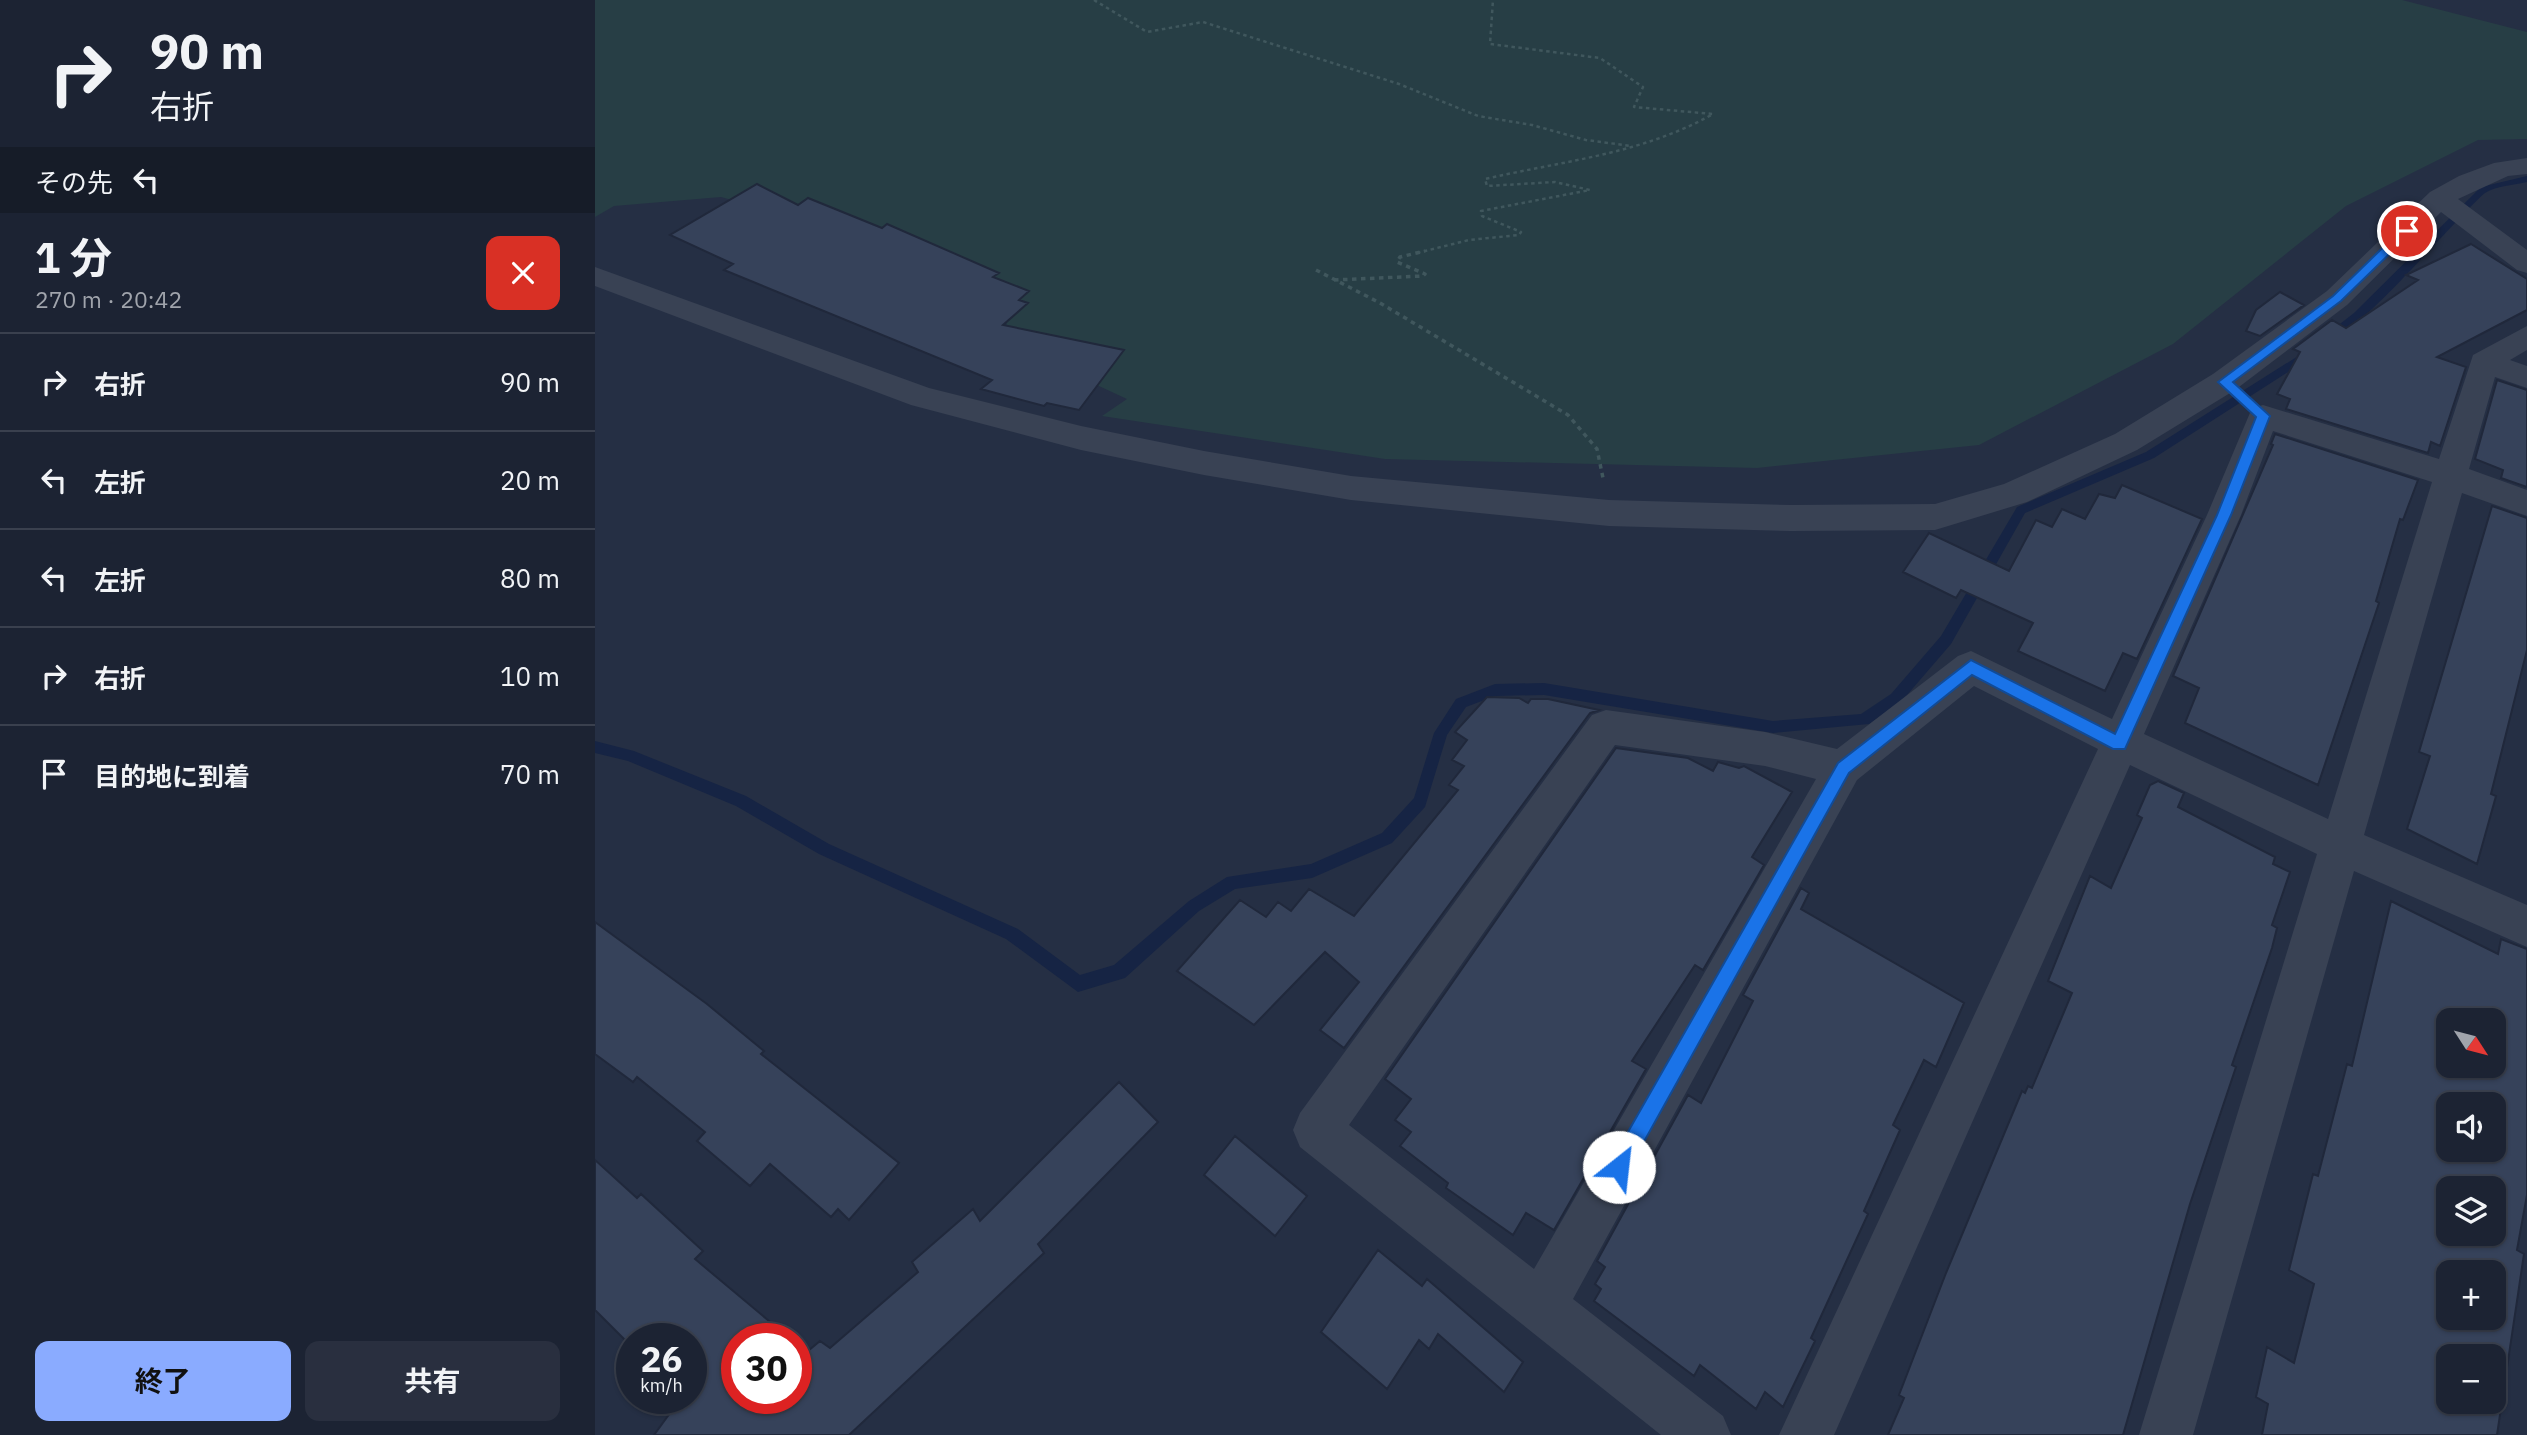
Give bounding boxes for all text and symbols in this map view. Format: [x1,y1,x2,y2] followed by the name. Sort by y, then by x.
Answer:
[150,19,264,82] text: 90 m
[35,28,126,119] icon: right
[150,85,214,127] text: 右折
[127,161,165,199] icon: left
[35,165,113,199] text: その先
[2377,201,2437,261] pin
[2388,212,2426,250] icon: arrive
[35,230,112,285] text: 1 分
[486,236,560,310] button: close
[35,284,182,314] text: 270 m · 20:42
[35,363,73,401] icon: right
[500,365,560,399] text: 90 m
[94,367,146,401] text: 右折
[35,461,73,499] icon: left
[500,463,560,497] text: 20 m
[94,465,146,499] text: 左折
[35,559,73,597] icon: left
[500,561,560,595] text: 80 m
[94,563,146,597] text: 左折
[35,657,73,695] icon: right
[500,659,560,693] text: 10 m
[94,661,146,695] text: 右折
[35,755,73,793] icon: arrive
[500,757,560,791] text: 70 m
[94,759,250,793] text: 目的地に到着
[2436,1008,2506,1078] north arrow
[2436,1008,2506,1414] map controls
[2436,1092,2506,1162] button: sound
[1582,1130,1656,1204] position arrow
[2436,1176,2506,1246] button: layers
[2436,1260,2506,1330] button: +
[721,1323,812,1414] speed limit sign: 30
[640,1336,683,1382] text: 26
[35,1341,291,1421] button: 終了
[305,1341,560,1421] button: 共有
[2436,1344,2506,1414] button: −
[640,1374,683,1397] text: km/h

